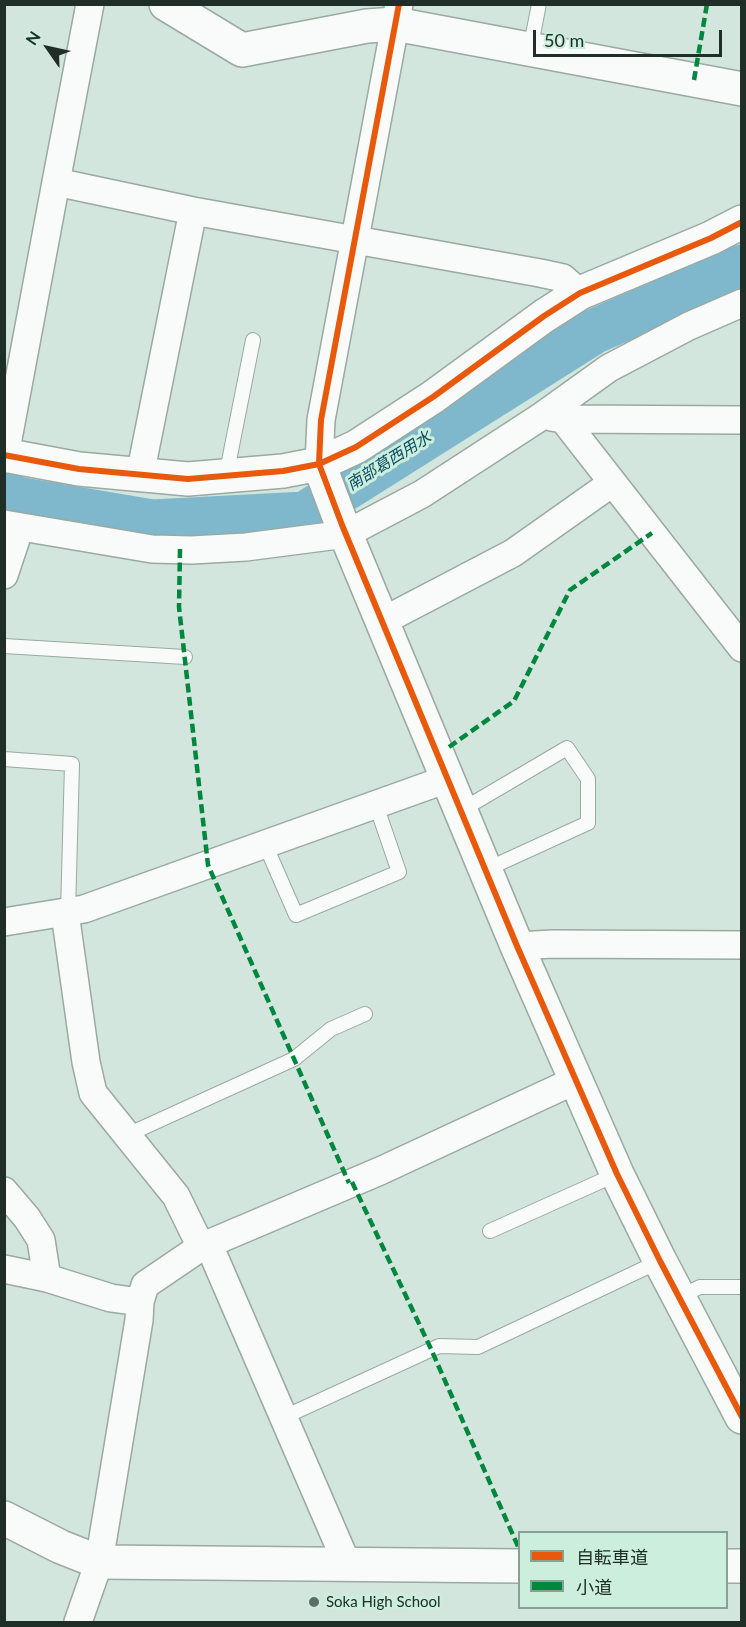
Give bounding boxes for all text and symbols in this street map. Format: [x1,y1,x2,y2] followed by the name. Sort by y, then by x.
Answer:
[18,18,78,78] north arrow
[536,18,725,56] scale bar
[21,27,44,48] text: N
[544,29,584,51] text: 50 m
[343,427,435,495] water label: 南部葛西用水
[518,1531,728,1609] legend
[576,1546,648,1568] text: 自転車道
[576,1576,612,1598] text: 小道
[326,1593,441,1611] place label: Soka High School
[307,1595,321,1609] marker: Soka High School

